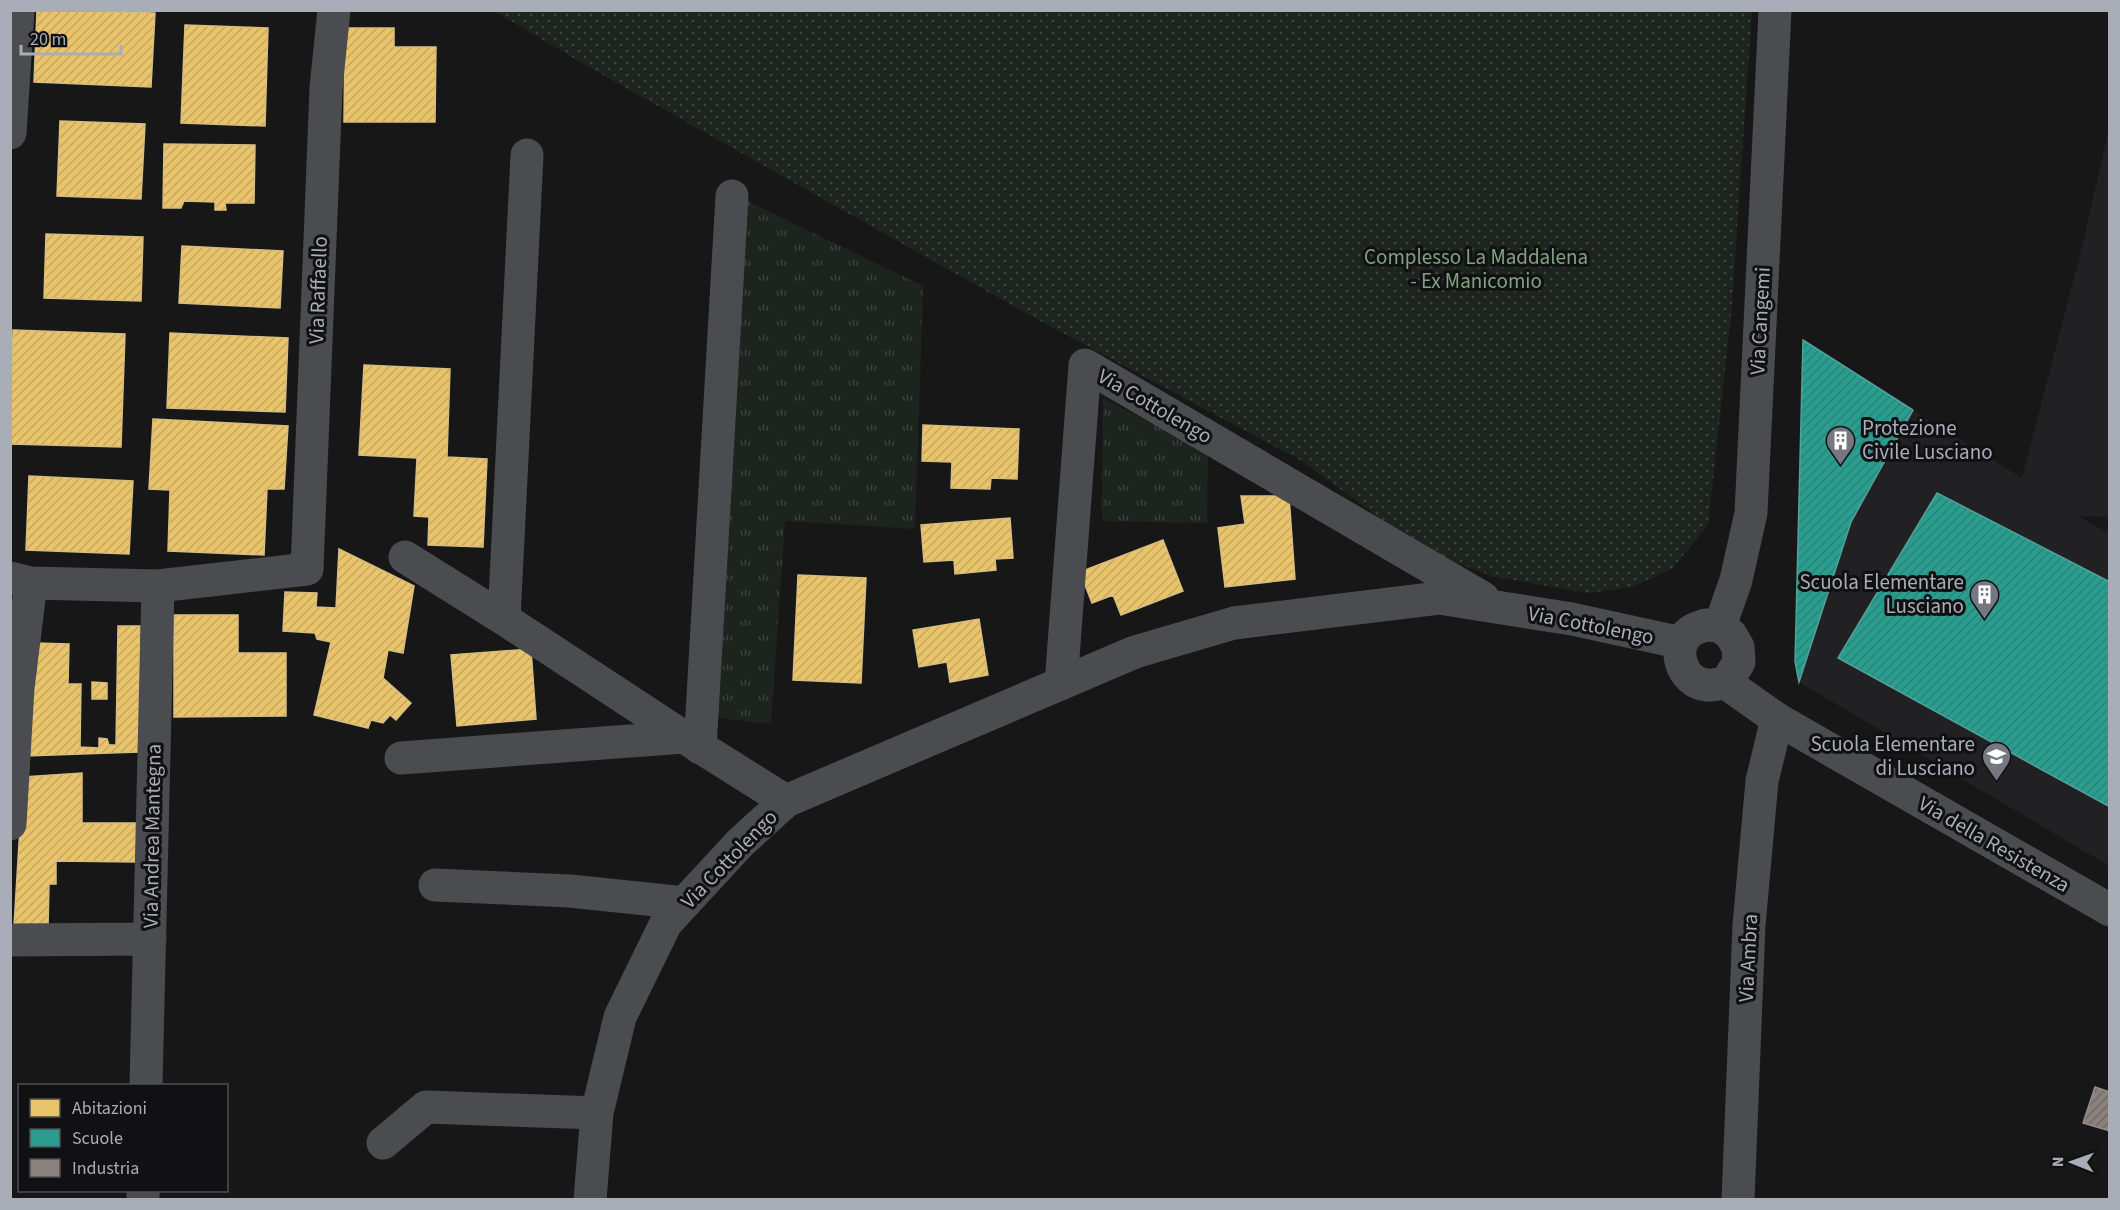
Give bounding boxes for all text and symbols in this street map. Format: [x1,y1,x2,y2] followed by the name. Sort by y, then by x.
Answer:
[21,18,122,56] scale bar
[30,27,66,52] text: 20 m
[301,236,335,344] street label: Via Raffaello
[1364,242,1588,296] park label: Complesso La Maddalena - Ex Manicomio
[1742,266,1778,376] street label: Via Cangemi
[1092,361,1218,451] street label: Via Cottolengo
[1862,413,1993,467] place label: Protezione Civile Lusciano
[1825,424,1857,466] building icon: Protezione Civile Lusciano
[1799,567,1964,621] place label: Scuola Elementare Lusciano
[1969,578,2001,620] building icon: Scuola Elementare Lusciano
[1526,598,1656,652] street label: Via Cottolengo
[1810,729,1975,783] place label: Scuola Elementare di Lusciano
[1980,740,2012,782] school or university icon: Scuola Elementare di Lusciano
[135,744,169,928] street label: Via Andrea Mantegna
[1913,788,2075,900] street label: Via della Resistenza
[674,803,784,915] street label: Via Cottolengo
[1731,913,1765,1003] street label: Via Ambra
[18,1084,228,1192] legend
[72,1096,147,1121] text: Abitazioni
[72,1126,123,1151] text: Scuole
[2042,1132,2102,1192] north arrow
[72,1156,139,1181] text: Industria
[2047,1156,2069,1167] text: N

